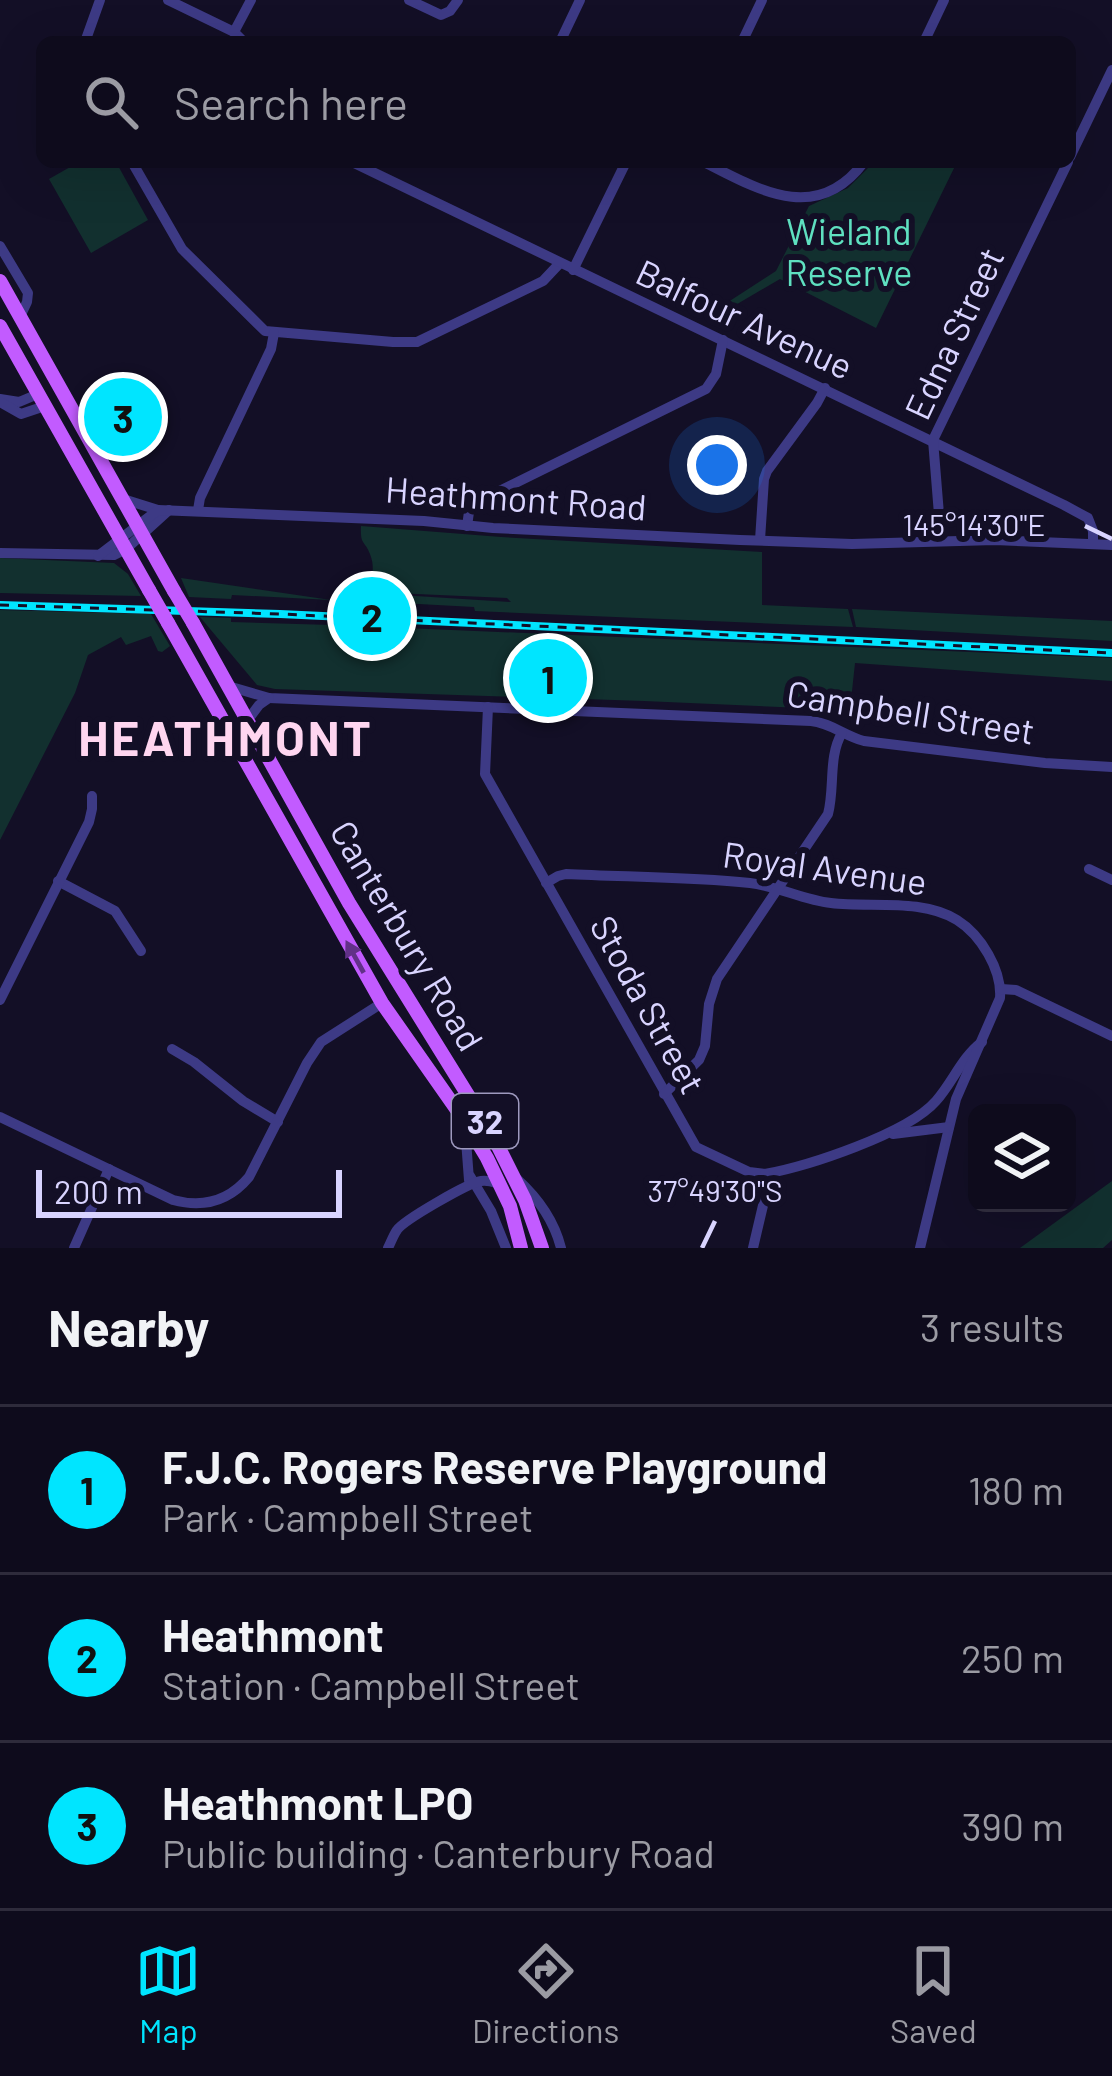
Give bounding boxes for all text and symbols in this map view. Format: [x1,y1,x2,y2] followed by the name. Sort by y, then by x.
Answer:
[36,36,1076,168] search box
[78,69,144,135] icon: search
[174,75,408,129] text: Search here
[785,209,913,293] park label: Wieland Reserve
[894,240,1012,426] street label: Edna Street
[630,249,860,387] street label: Balfour Avenue
[84,372,162,462] pin: 3
[687,435,747,495] your location
[384,466,648,528] street label: Heathmont Road
[903,506,1045,542] text: 145°14'30"E
[333,571,411,661] pin: 2
[509,633,587,723] pin: 1
[784,670,1038,752] street label: Campbell Street
[78,708,374,766] district label: HEATHMONT
[322,812,494,1058] street label: Canterbury Road
[720,831,930,903] street label: Royal Avenue
[583,908,715,1100] street label: Stoda Street
[346,940,367,974] one-way arrow
[452,1094,518,1148] road number: 32
[968,1104,1076,1212] map controls
[968,1104,1076,1212] button: layers
[36,1164,342,1217] scale bar
[54,1171,143,1211] text: 200 m
[648,1172,783,1208] text: 37°49'30"S
[48,1296,209,1357] text: Nearby
[920,1303,1064,1350] text: 3 results
[162,1439,827,1493] text: F.J.C. Rogers Reserve Playground
[80,1466,94,1513] text: 1
[968,1466,1064,1513] text: 180 m
[162,1493,534,1540] text: Park · Campbell Street
[162,1607,384,1661] text: Heathmont
[76,1634,98,1681] text: 2
[961,1634,1064,1681] text: 250 m
[162,1661,580,1708] text: Station · Campbell Street
[162,1775,473,1829] text: Heathmont LPO
[76,1802,98,1849] text: 3
[962,1802,1064,1849] text: 390 m
[162,1829,715,1876] text: Public building · Canterbury Road
[135,1938,201,2050] tab: Map
[472,1938,619,2050] tab: Directions
[890,1938,977,2050] tab: Saved

